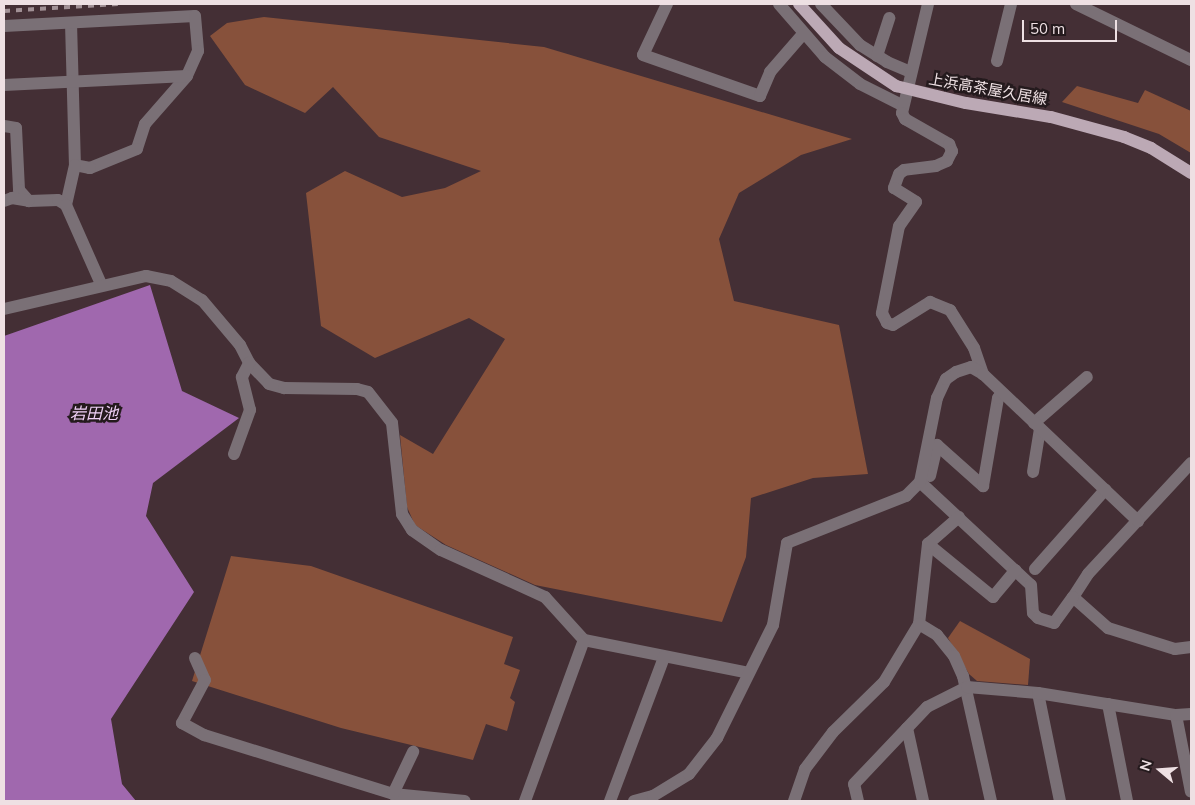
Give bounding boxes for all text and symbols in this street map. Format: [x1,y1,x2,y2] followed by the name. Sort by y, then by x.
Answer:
[1025,10,1120,42] scale bar
[1030,19,1065,38] text: 50 m
[927,70,1049,108] street label: 上浜高茶屋久居線
[70,403,118,423] water label: 岩田池
[1135,745,1185,795] north arrow
[1136,758,1156,773] text: N

